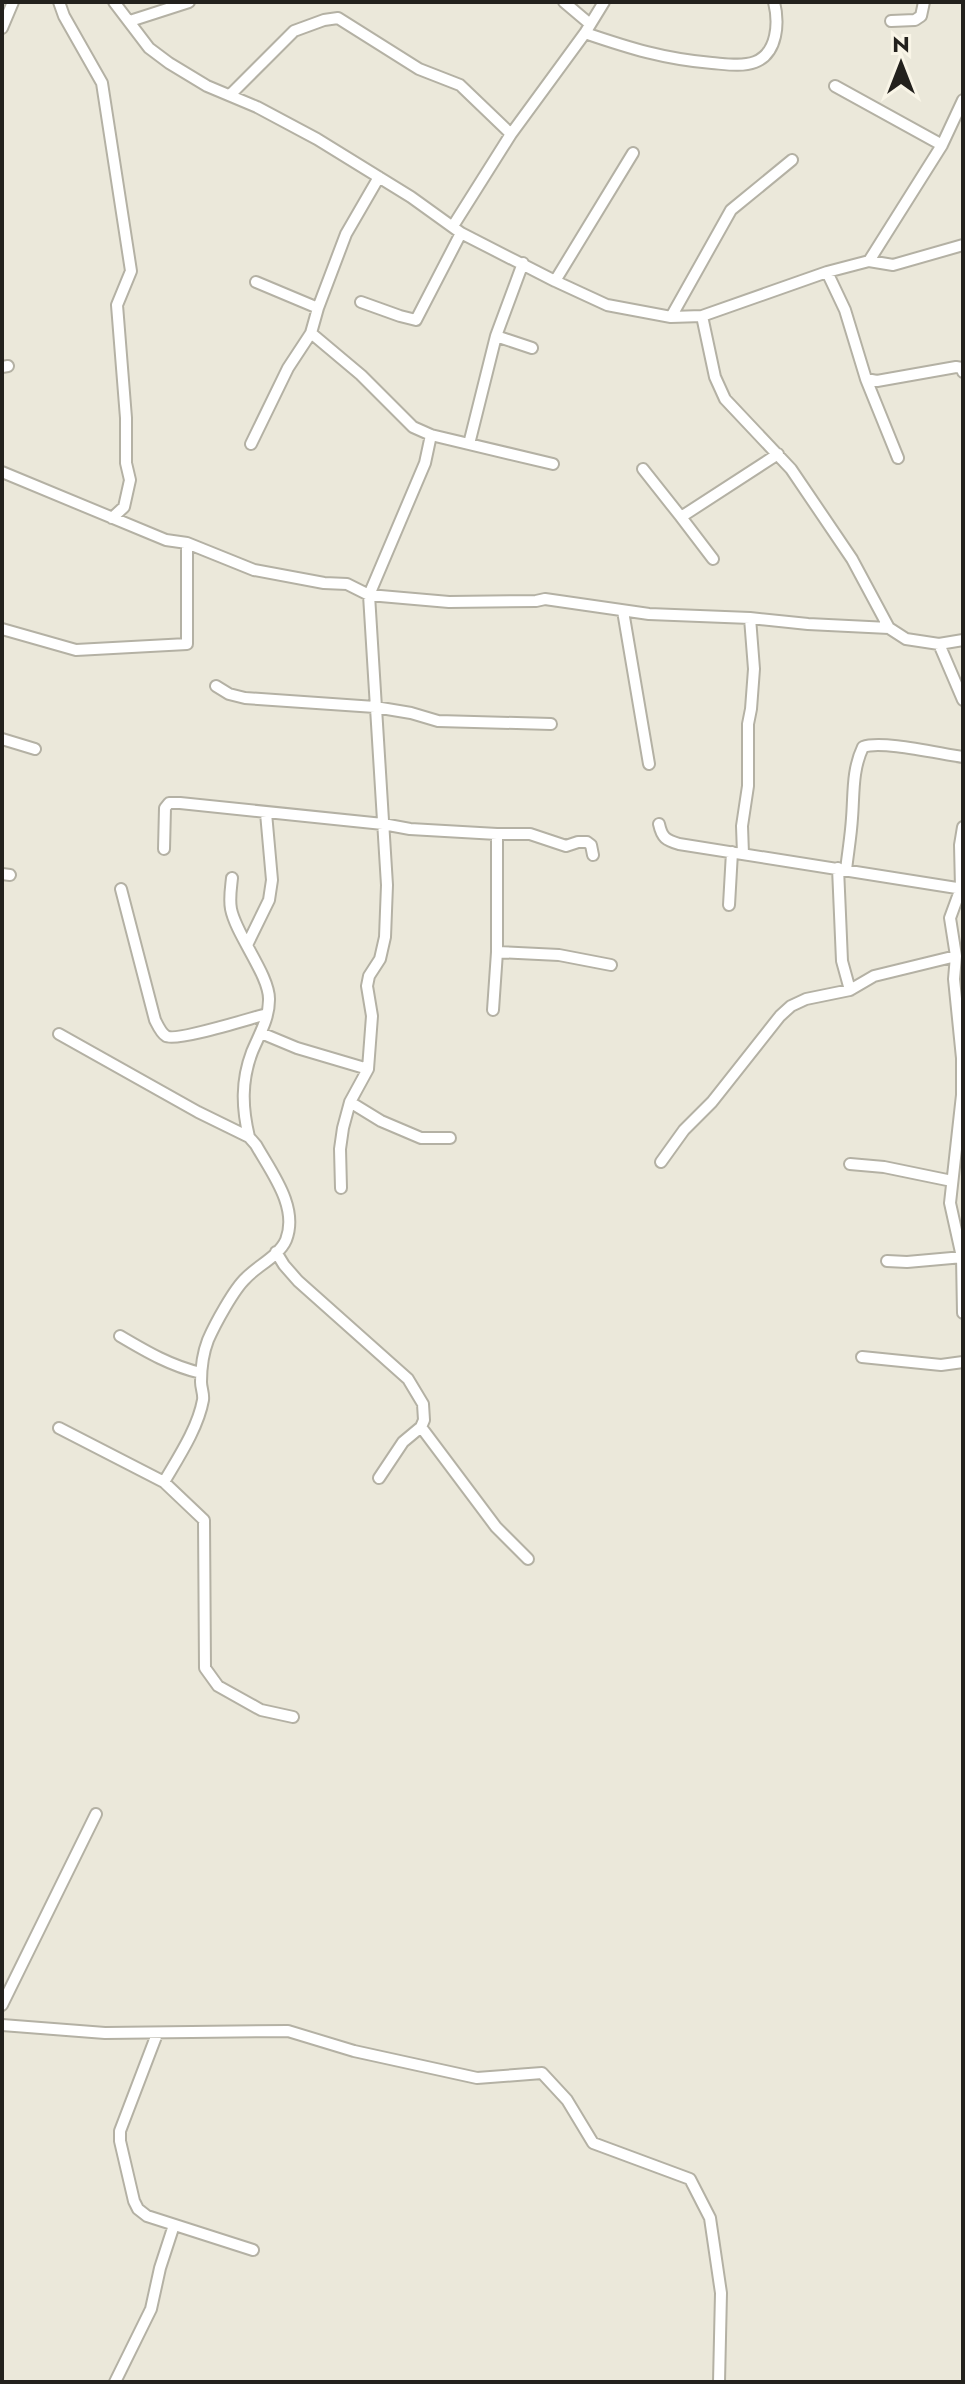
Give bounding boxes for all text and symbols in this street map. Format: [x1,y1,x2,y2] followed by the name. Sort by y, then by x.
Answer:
[861,24,941,104] north arrow
[892,28,910,60] text: N

